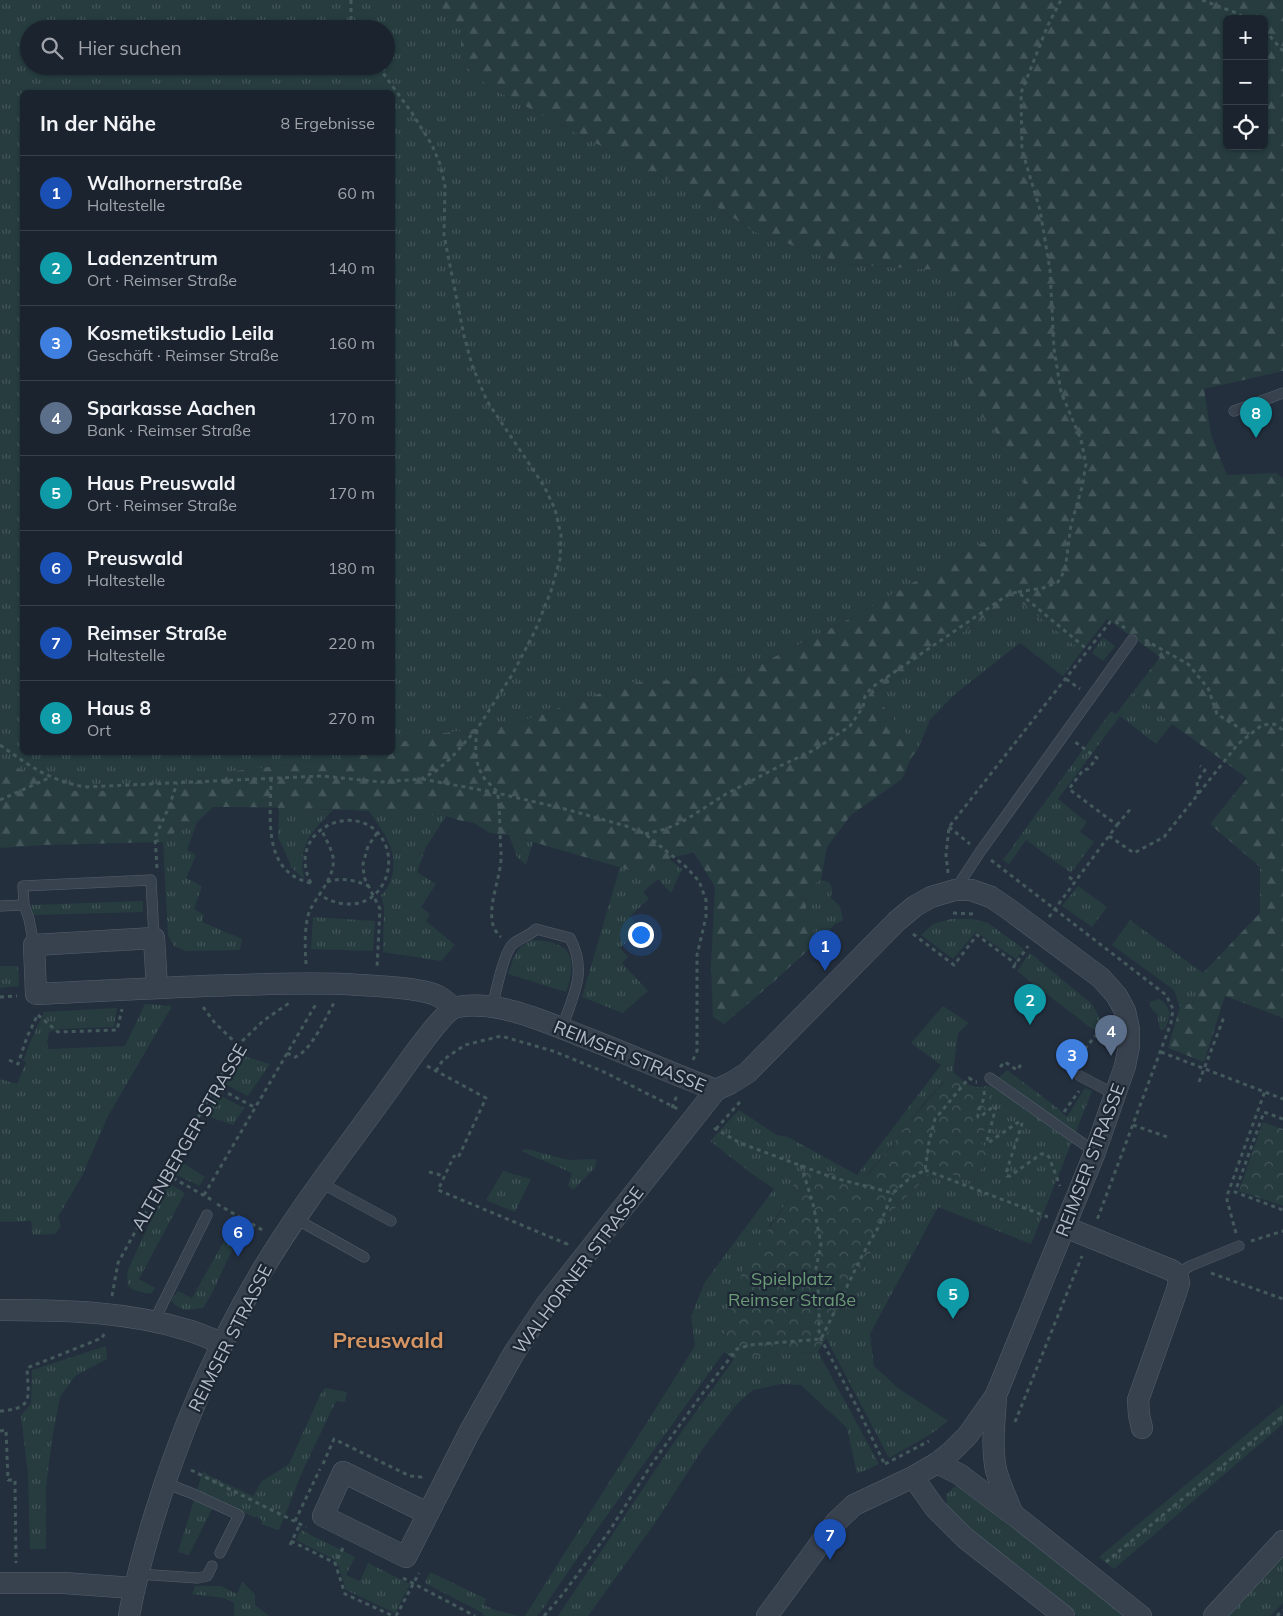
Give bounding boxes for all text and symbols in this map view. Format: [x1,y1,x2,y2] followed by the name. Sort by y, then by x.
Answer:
[1223,15,1268,150] map controls
[1223,15,1268,60] button: +
[20,20,395,75] search box
[38,34,66,62] icon: search
[78,36,182,60] text: Hier suchen
[1223,60,1268,105] button: −
[1223,105,1268,150] button: locate
[40,110,156,136] text: In der Nähe
[280,113,375,133] text: 8 Ergebnisse
[87,171,242,195] text: Walhornerstraße
[51,183,61,203] text: 1
[338,183,375,203] text: 60 m
[87,195,165,215] text: Haltestelle
[87,246,218,270] text: Ladenzentrum
[51,258,61,278] text: 2
[328,258,375,278] text: 140 m
[87,270,237,290] text: Ort · Reimser Straße
[87,321,274,345] text: Kosmetikstudio Leila
[51,333,61,353] text: 3
[328,333,375,353] text: 160 m
[87,345,279,365] text: Geschäft · Reimser Straße
[87,396,256,420] text: Sparkasse Aachen
[1240,397,1272,438] pin: 8
[51,408,61,428] text: 4
[328,408,375,428] text: 170 m
[87,420,251,440] text: Bank · Reimser Straße
[87,471,236,495] text: Haus Preuswald
[51,483,61,503] text: 5
[328,483,375,503] text: 170 m
[87,495,237,515] text: Ort · Reimser Straße
[87,546,183,570] text: Preuswald
[51,558,61,578] text: 6
[328,558,375,578] text: 180 m
[87,570,165,590] text: Haltestelle
[87,621,227,645] text: Reimser Straße
[51,633,61,653] text: 7
[328,633,375,653] text: 220 m
[87,645,165,665] text: Haltestelle
[87,696,151,720] text: Haus 8
[51,708,61,728] text: 8
[328,708,375,728] text: 270 m
[87,720,111,740] text: Ort
[628,922,654,948] your location
[809,930,841,971] pin: 1
[1014,984,1046,1025] pin: 2
[550,1015,710,1097] street label: REIMSER STRASSE
[1095,1015,1127,1056] pin: 4
[126,1039,252,1235] street label: ALTENBERGER STRASSE
[1056,1039,1088,1080] pin: 3
[1050,1080,1130,1240] street label: REIMSER STRASSE
[508,1182,648,1358] street label: WALHORNER STRASSE
[222,1216,254,1257] pin: 6
[183,1260,277,1416] street label: REIMSER STRASSE
[728,1267,856,1311] park label: Spielplatz Reimser Straße
[937,1278,969,1319] pin: 5
[332,1326,444,1354] district label: Preuswald
[814,1519,846,1560] pin: 7

